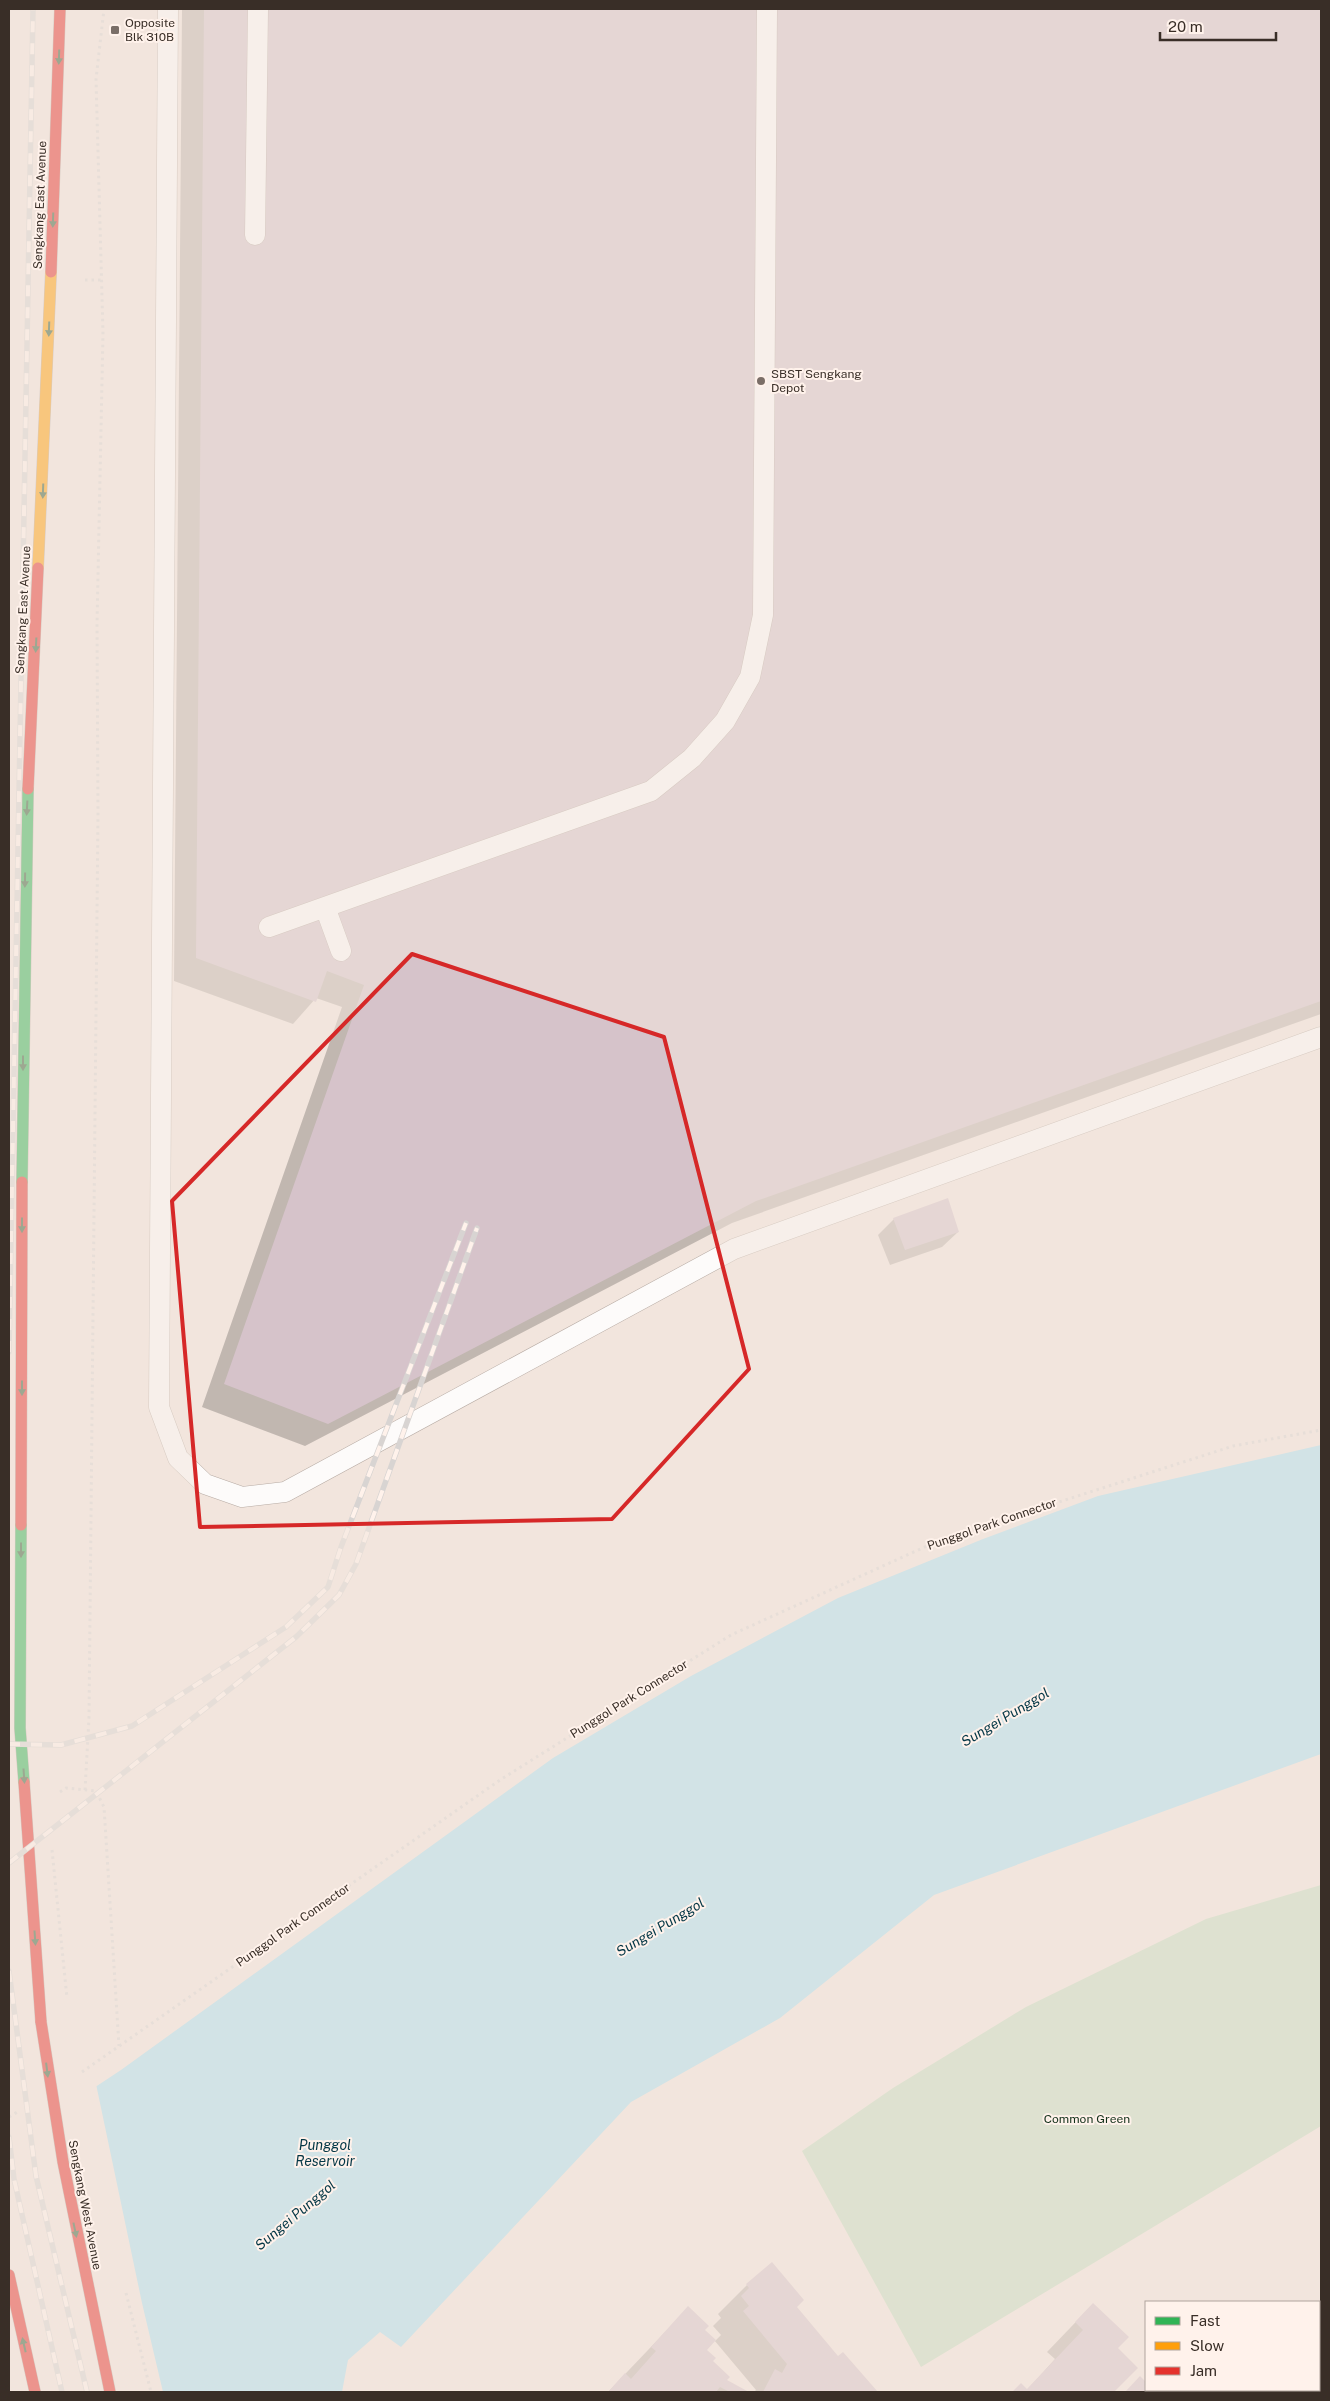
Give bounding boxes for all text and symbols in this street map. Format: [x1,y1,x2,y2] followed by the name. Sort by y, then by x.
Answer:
[1160,10,1276,42] scale bar
[125,16,175,44] place label: Opposite Blk 310B
[1168,18,1203,35] text: 20 m
[109,24,121,36] marker: Opposite Blk 310B
[54,50,62,66] one-way arrow
[31,140,49,269] street label: Sengkang East Avenue
[49,212,57,228] one-way arrow
[45,321,53,337] one-way arrow
[771,367,862,395] place label: SBST Sengkang Depot
[755,375,767,387] marker: SBST Sengkang Depot
[38,483,46,499] one-way arrow
[13,545,33,674] street label: Sengkang East Avenue
[31,638,39,654] one-way arrow
[23,800,31,816] one-way arrow
[21,873,29,889] one-way arrow
[19,1055,27,1071] one-way arrow
[18,1217,26,1233] one-way arrow
[18,1380,26,1396] one-way arrow
[925,1495,1059,1553] street label: Punggol Park Connector
[17,1542,25,1558] one-way arrow
[568,1657,691,1741] street label: Punggol Park Connector
[958,1684,1052,1750] water label: Sungei Punggol
[20,1769,28,1785] one-way arrow
[233,1880,353,1970] street label: Punggol Park Connector
[613,1894,707,1960] water label: Sungei Punggol
[32,1931,40,1947] one-way arrow
[43,2062,51,2078] one-way arrow
[1044,2112,1130,2126] park label: Common Green
[295,2137,355,2169] water label: Punggol Reservoir
[66,2139,104,2271] street label: Sengkang West Avenue
[252,2177,338,2253] water label: Sungei Punggol
[71,2223,79,2238] one-way arrow
[1145,2301,1320,2391] legend
[1190,2312,1220,2329] text: Fast
[20,2337,28,2352] one-way arrow
[1190,2337,1225,2354] text: Slow
[1190,2362,1217,2379] text: Jam

